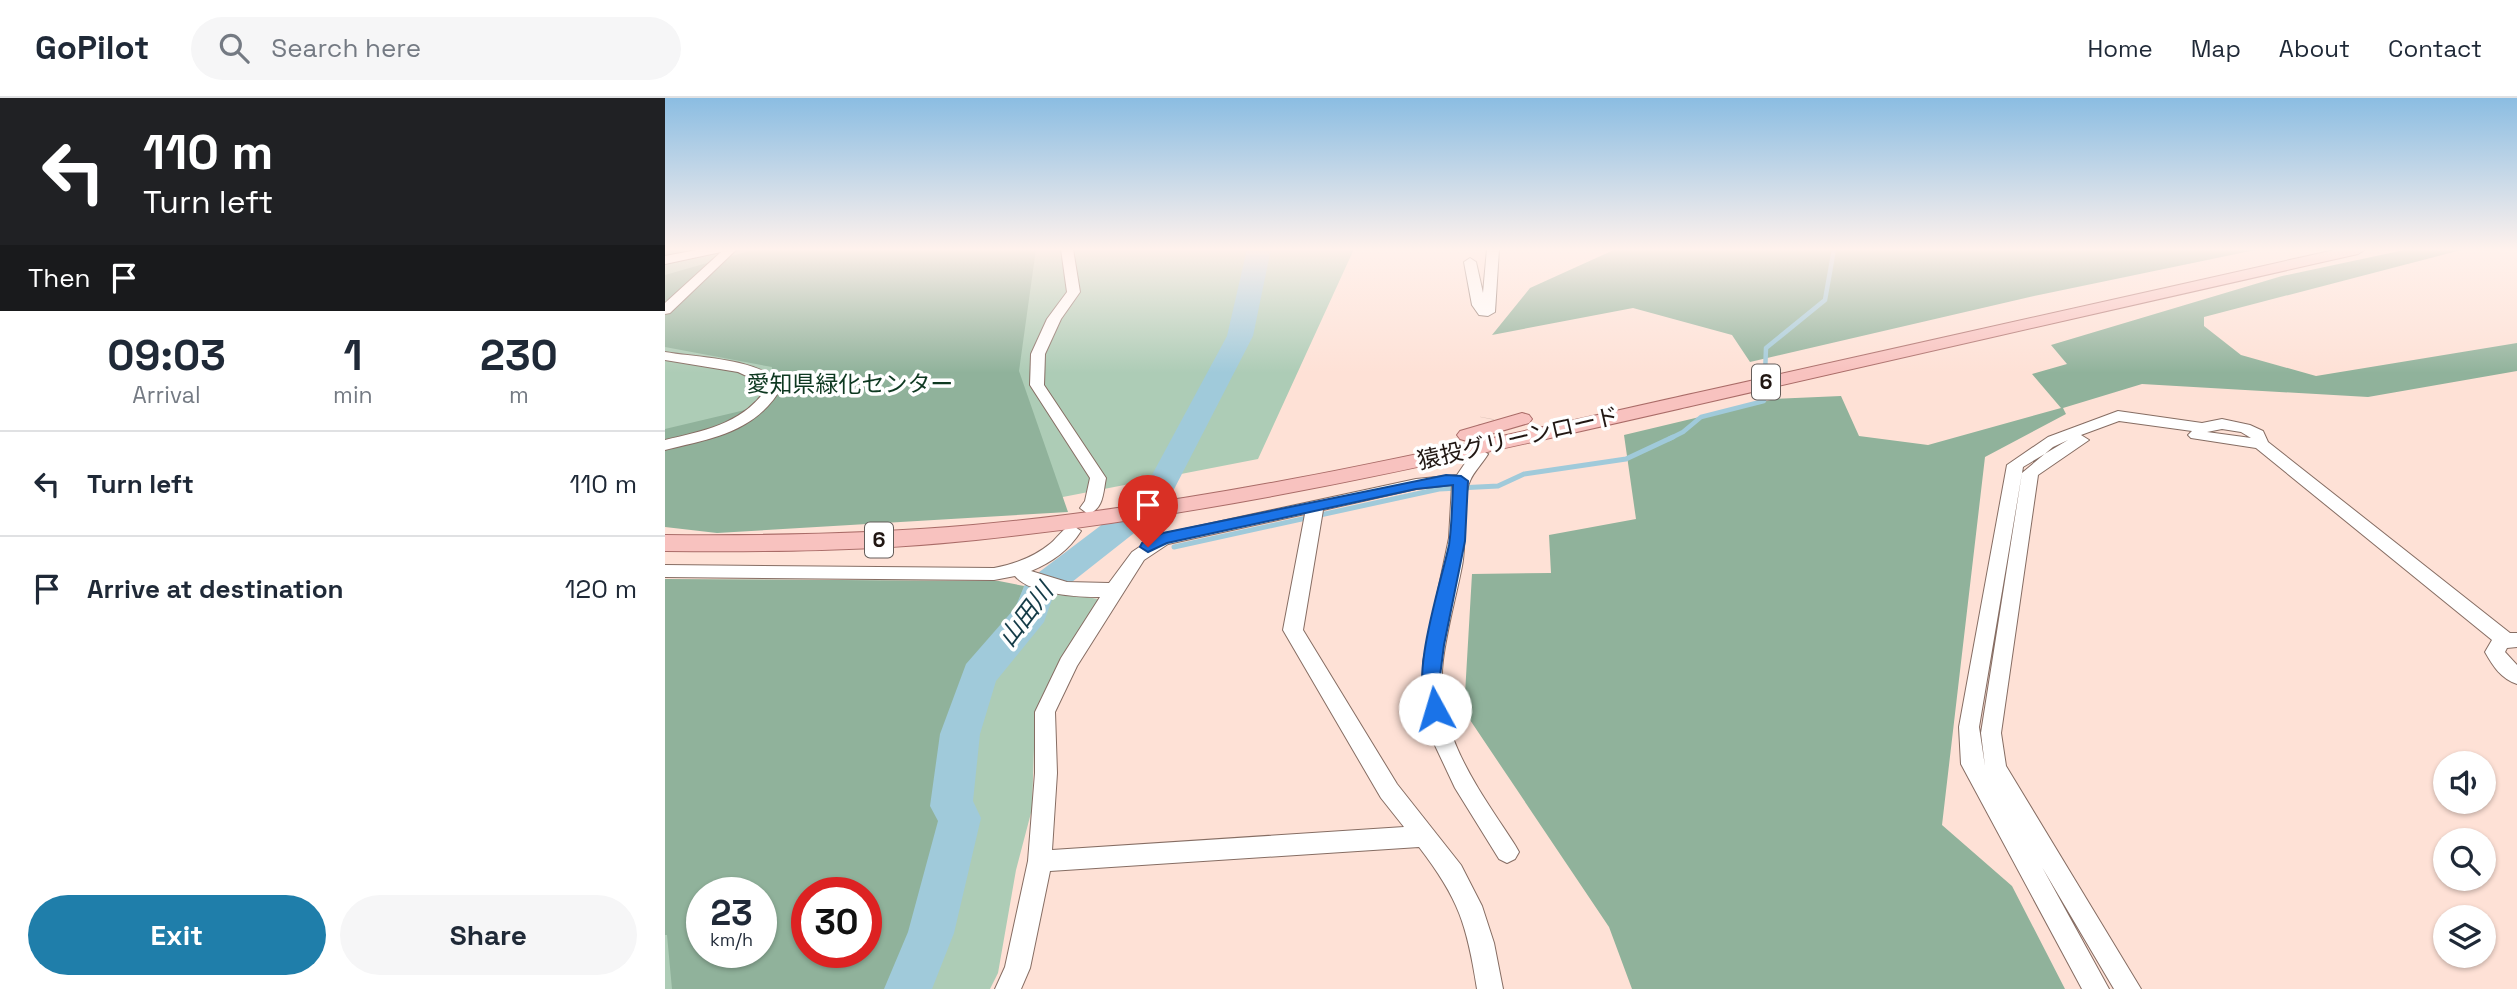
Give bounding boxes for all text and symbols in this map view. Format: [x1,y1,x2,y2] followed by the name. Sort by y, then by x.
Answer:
[191,17,681,80] search box
[35,27,149,69] text: GoPilot
[215,29,253,67] icon: search
[271,31,421,65] text: Search here
[2087,33,2153,64] text: Home
[2191,33,2241,64] text: Map
[2279,33,2350,64] text: About
[2388,33,2482,64] text: Contact
[143,121,273,183] text: 110 m
[28,126,119,217] icon: left
[143,182,273,222] text: Turn left
[105,259,143,297] icon: arrive
[28,261,91,295] text: Then
[107,329,226,382] text: 09:03
[343,329,362,382] text: 1
[480,329,558,382] text: 230
[1752,364,1780,400] road number: 6
[747,369,954,399] park label: 愛知県緑化センター
[132,380,201,410] text: Arrival
[333,380,373,410] text: min
[509,380,529,410] text: m
[1414,400,1622,476] street label: 猿投グリーンロード
[28,465,66,503] icon: left
[87,467,194,501] text: Turn left
[570,467,637,501] text: 110 m
[1118,475,1178,547] pin
[1129,486,1167,524] icon: arrive
[865,522,893,558] road number: 6
[28,570,66,608] icon: arrive
[87,572,344,606] text: Arrive at destination
[565,572,637,606] text: 120 m
[992,574,1061,653] water label: 山田川
[1398,672,1472,746] position arrow
[2433,751,2496,968] map controls
[2433,751,2496,814] button: sound
[2433,828,2496,891] button: search
[791,877,882,968] speed limit sign: 30
[710,891,753,935] text: 23
[28,895,326,975] button: Exit
[340,895,637,975] button: Share
[2433,905,2496,968] button: layers
[710,928,753,951] text: km/h

